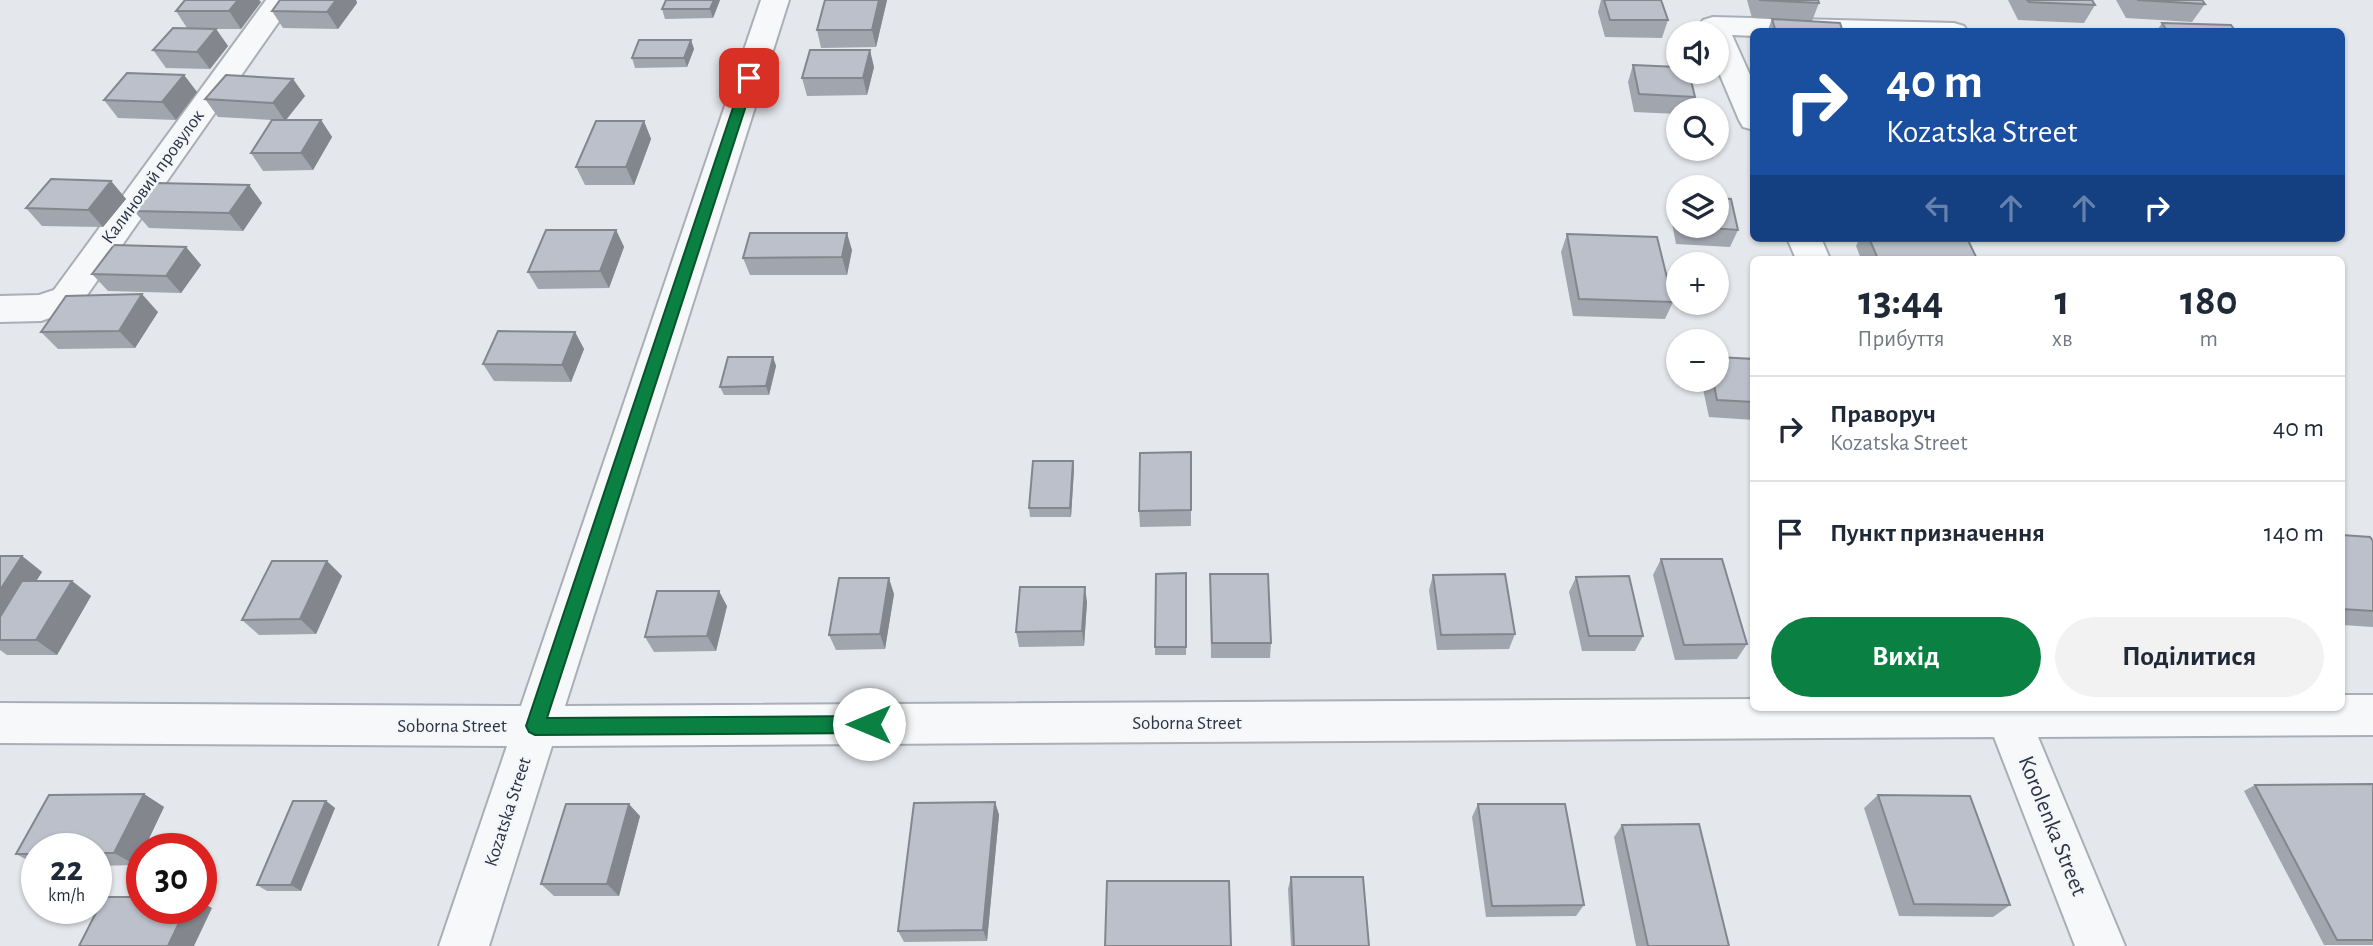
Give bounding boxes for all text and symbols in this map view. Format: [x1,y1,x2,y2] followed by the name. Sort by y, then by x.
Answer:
[1666,21,1729,392] map controls
[1666,21,1729,84] button: sound
[719,48,779,108] pin
[1771,56,1862,147] icon: right
[1886,58,1983,107] text: 40 m
[730,59,768,97] icon: arrive
[1666,98,1729,161] button: search
[98,106,208,248] street label: Калиновий провулок
[1886,116,2077,148] text: Kozatska Street
[1666,175,1729,238] button: layers
[1919,189,1957,227] icon: left
[1992,189,2030,227] icon: ahead
[2065,189,2103,227] icon: ahead
[2138,189,2176,227] icon: right
[1666,252,1729,315] button: +
[1858,280,1943,322] text: 13:44
[2055,280,2070,322] text: 1
[2180,280,2238,322] text: 180
[1857,328,1944,351] text: Прибуття
[2052,328,2073,351] text: хв
[2200,328,2218,351] text: m
[1666,329,1729,392] button: −
[1830,401,1936,427] text: Праворуч
[1771,410,1809,448] icon: right
[2273,415,2324,441] text: 40 m
[1830,432,1968,455] text: Kozatska Street
[1771,515,1809,553] icon: arrive
[1830,520,2045,546] text: Пункт призначення
[2264,520,2324,546] text: 140 m
[1771,617,2041,697] button: Вихід
[2055,617,2324,697] button: Поділитися
[832,687,906,761] position arrow
[1132,714,1242,733] street label: Soborna Street
[397,717,507,736] street label: Soborna Street
[2014,753,2091,900] street label: Korolenka Street
[481,755,535,869] street label: Kozatska Street
[126,833,217,924] speed limit sign: 30
[50,852,83,887] text: 22
[48,887,85,905] text: km/h

